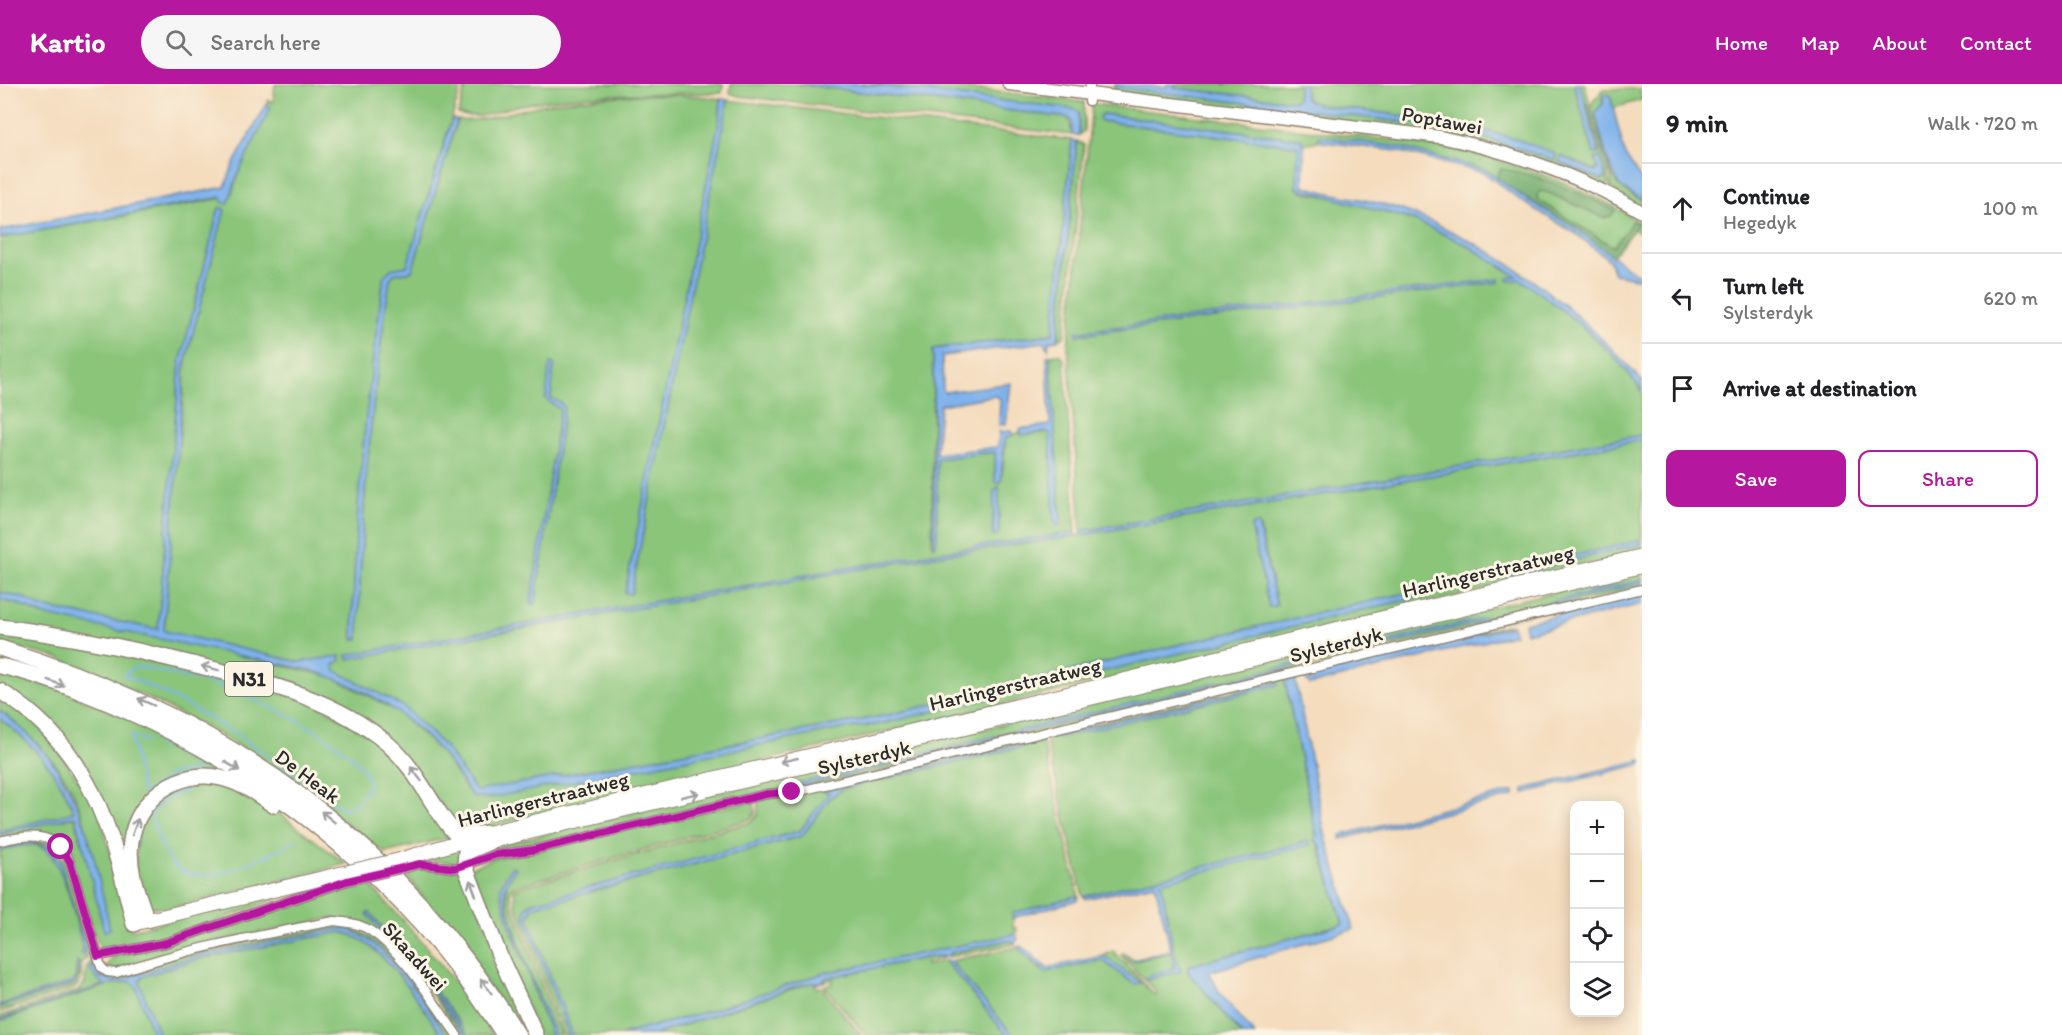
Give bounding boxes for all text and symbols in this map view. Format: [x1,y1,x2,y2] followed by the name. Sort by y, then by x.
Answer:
[141,15,561,69] search box
[30,25,105,59] text: Kartio
[162,26,195,59] icon: search
[210,29,321,56] text: Search here
[1715,30,1768,55] text: Home
[1801,30,1840,55] text: Map
[1873,30,1927,55] text: About
[1960,30,2032,55] text: Contact
[1400,101,1484,139] street label: Poptawei
[1666,107,1728,139] text: 9 min
[1927,111,2038,135] text: Walk · 720 m
[1723,183,1810,210] text: Continue
[1666,192,1699,225] icon: ahead
[1983,196,2038,220] text: 100 m
[1723,210,1797,234] text: Hegedyk
[1723,273,1804,300] text: Turn left
[1666,282,1699,315] icon: left
[1983,286,2038,310] text: 620 m
[1723,300,1813,324] text: Sylsterdyk
[1666,372,1699,405] icon: arrive
[1723,375,1917,402] text: Arrive at destination
[1666,450,1846,507] button: Save
[1858,450,2038,507] button: Share
[1400,539,1577,603] street label: Harlingerstraatweg
[1287,620,1385,668] street label: Sylsterdyk
[927,652,1104,716] street label: Harlingerstraatweg
[200,662,219,674] one-way arrow
[225,662,273,696] road number: N31
[46,678,65,689] one-way arrow
[137,696,155,708] one-way arrow
[815,734,913,780] street label: Sylsterdyk
[271,743,346,809] street label: De Heak
[779,754,798,766] one-way arrow
[223,761,240,773] one-way arrow
[455,766,631,832] street label: Harlingerstraatweg
[409,767,422,783] one-way arrow
[778,778,804,804] route end
[680,789,699,800] one-way arrow
[1570,801,1624,1017] map controls
[1570,801,1624,855] button: +
[321,810,336,824] one-way arrow
[130,818,141,837] one-way arrow
[47,833,73,859] route start
[1570,855,1624,909] button: −
[467,879,478,898] one-way arrow
[1570,909,1624,963] button: locate
[377,916,453,996] street label: Skaadwei
[1570,963,1624,1017] button: layers
[480,978,493,994] one-way arrow

